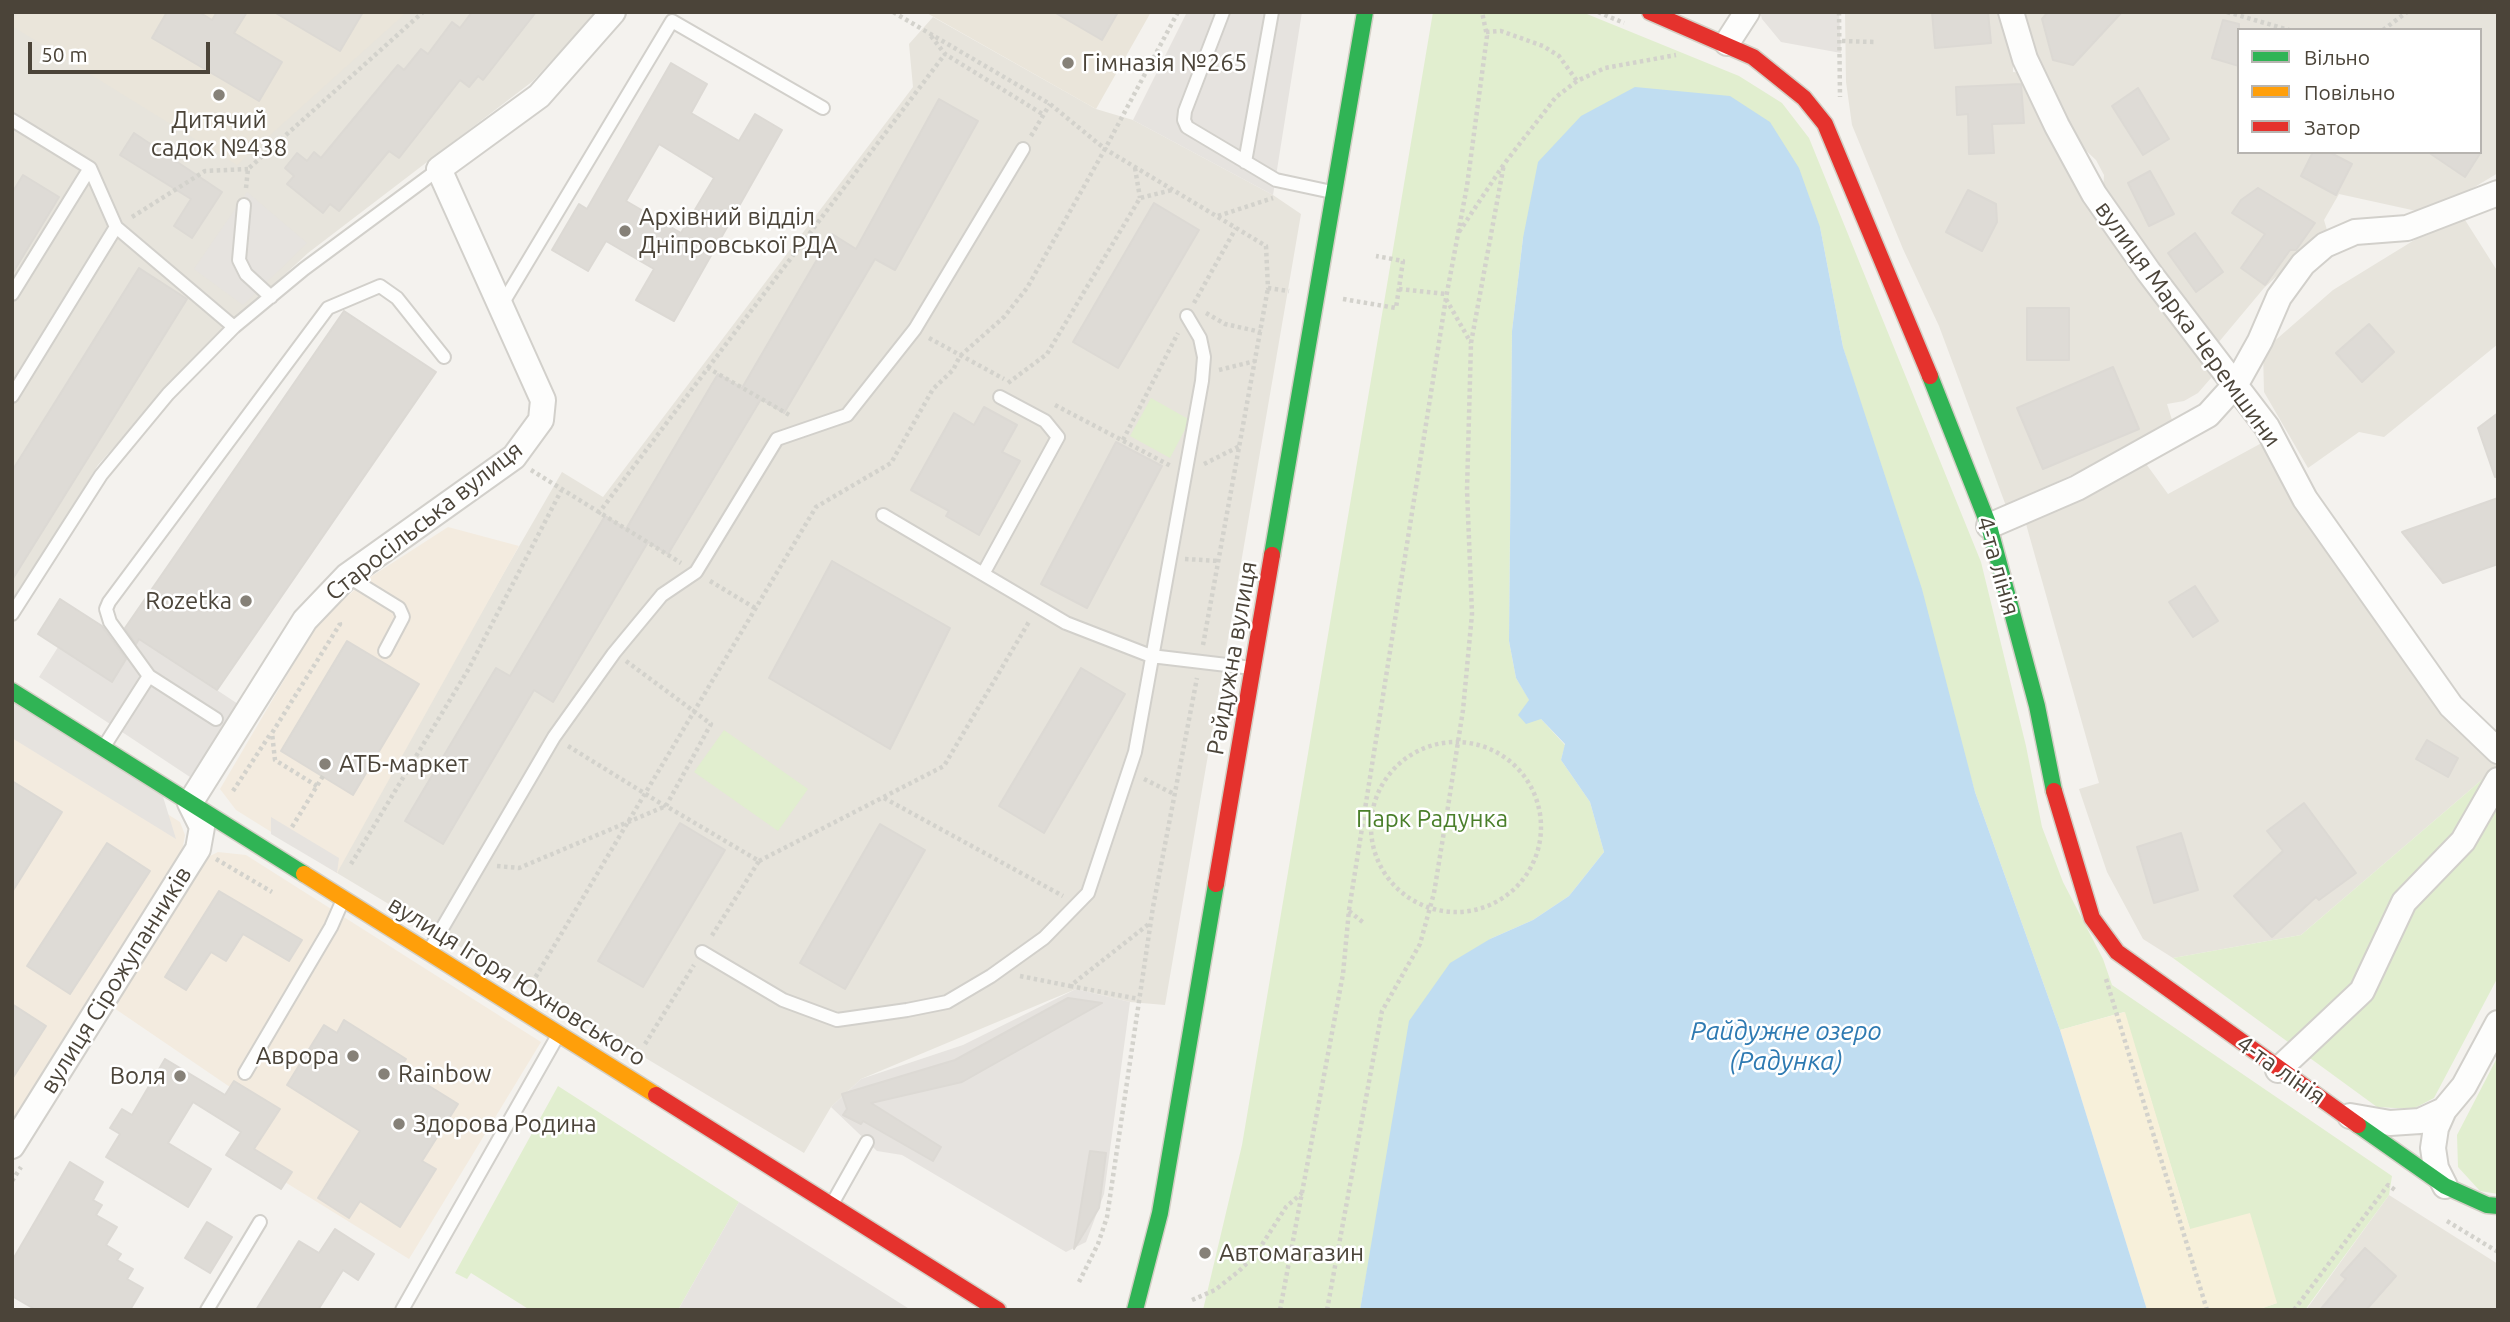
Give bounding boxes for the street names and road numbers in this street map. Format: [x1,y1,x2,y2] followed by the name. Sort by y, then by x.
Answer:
[2089,195,2287,453] street label: вулиця Марка Черемшини
[320,435,528,607] street label: Старосільська вулиця
[1970,513,2026,619] street label: 4-та лінія
[1201,559,1263,757] street label: Райдужна вулиця
[34,861,198,1099] street label: вулиця Сірожупанників
[383,890,651,1072] street label: вулиця Ігоря Юхновського
[2231,1029,2331,1111] street label: 4-та лінія

